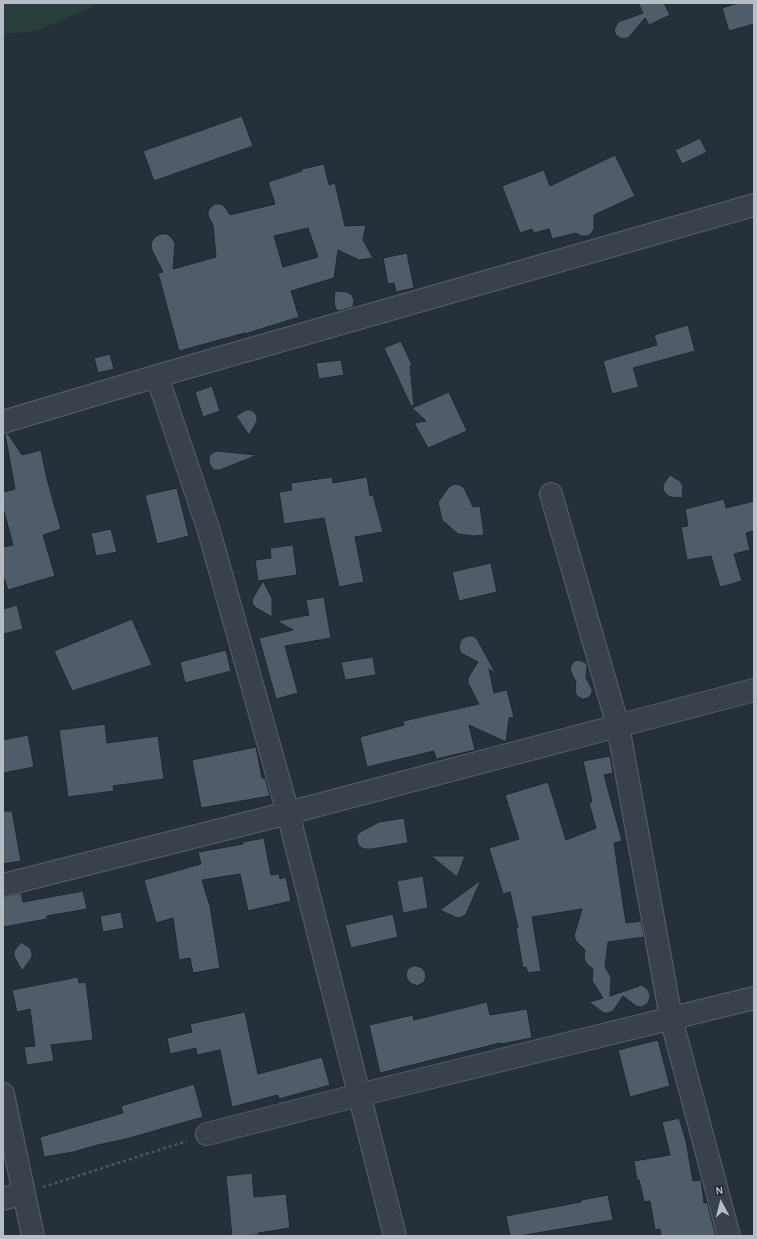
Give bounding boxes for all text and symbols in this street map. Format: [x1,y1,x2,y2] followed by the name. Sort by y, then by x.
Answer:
[701,1183,741,1223] north arrow
[715,1185,724,1197] text: N

